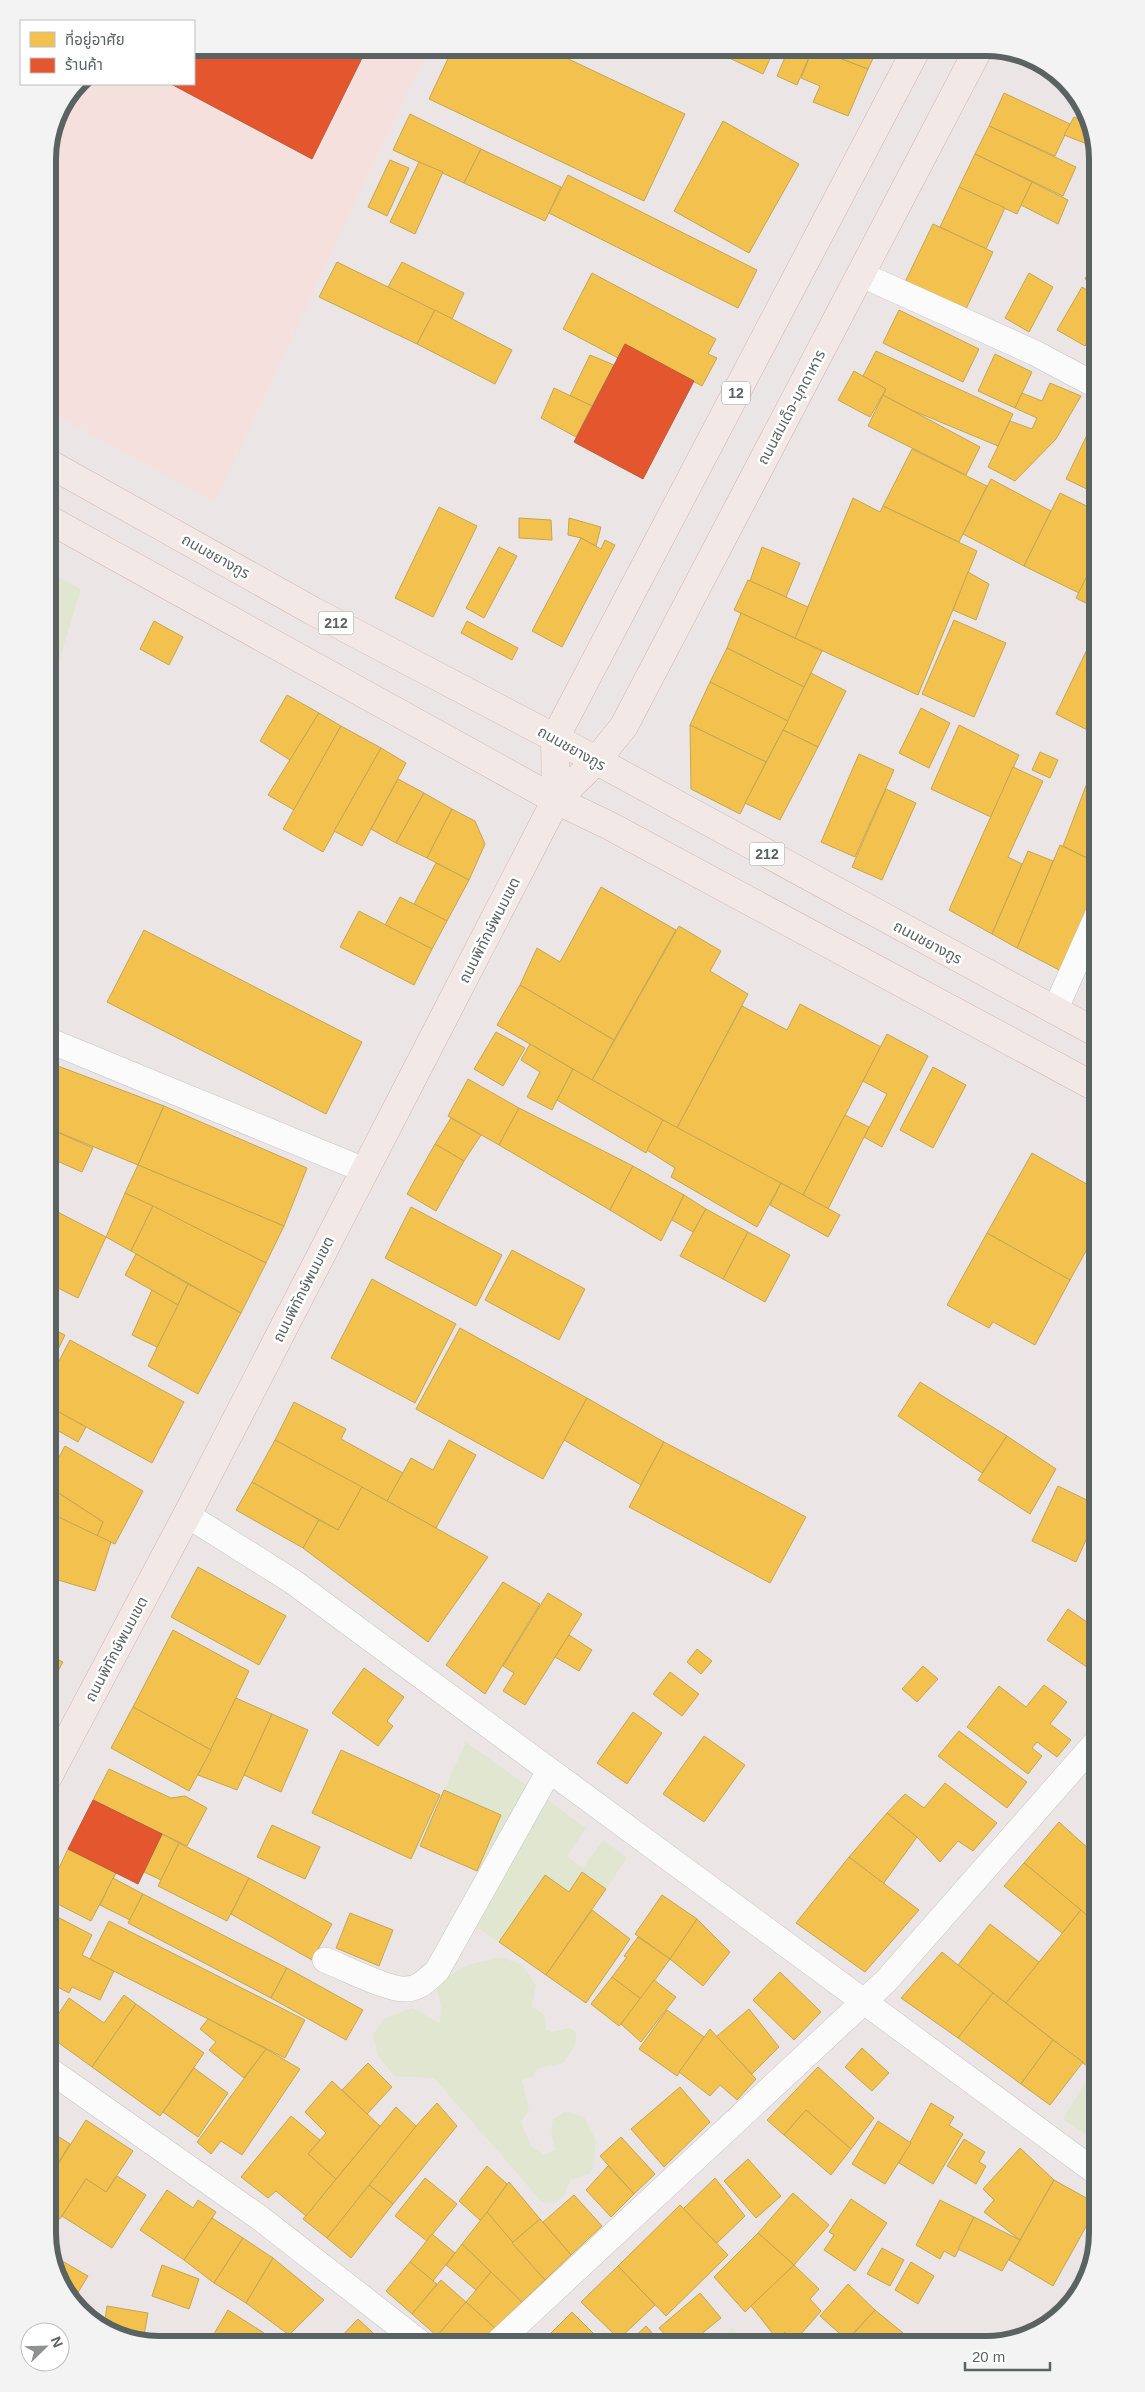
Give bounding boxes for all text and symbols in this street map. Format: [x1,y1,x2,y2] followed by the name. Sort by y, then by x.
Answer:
[20,20,195,85] legend
[65,29,125,49] text: ที่อยู่อาศัย
[65,56,103,73] text: ร้านค้า
[754,347,829,468] street label: ถนนสมเด็จ-มุกดาหาร
[722,382,750,404] road number: 12
[179,530,253,583] street label: ถนนชยางกูร
[318,612,354,634] road number: 212
[535,722,609,775] street label: ถนนชยางกูร
[750,842,784,866] road number: 212
[455,874,523,986] street label: ถนนพิทักษ์พนมเขต
[890,917,965,968] street label: ถนนชยางกูร
[269,1233,337,1345] street label: ถนนพิทักษ์พนมเขต
[81,1594,151,1704] street label: ถนนพิทักษ์พนมเขต
[20,2322,70,2372] north arrow
[48,2334,66,2350] text: N
[965,2340,1050,2372] scale bar
[972,2348,1005,2365] text: 20 m

